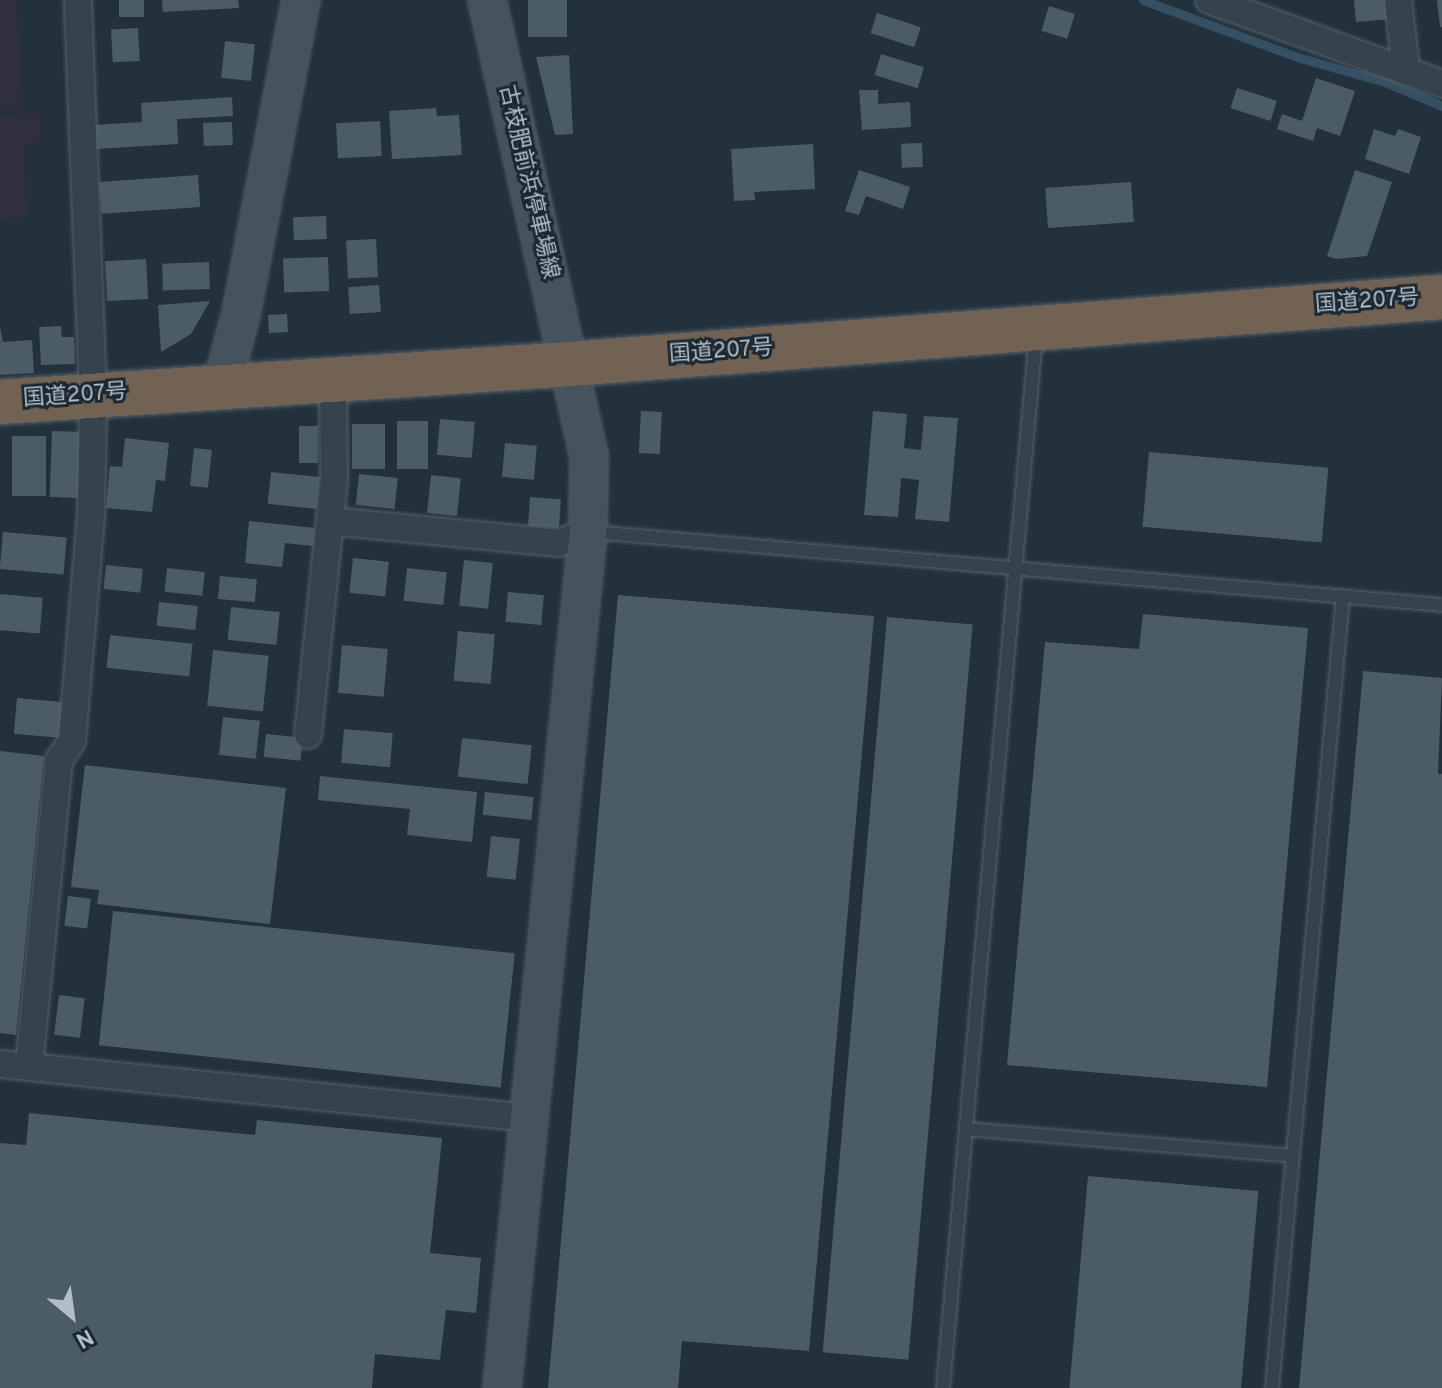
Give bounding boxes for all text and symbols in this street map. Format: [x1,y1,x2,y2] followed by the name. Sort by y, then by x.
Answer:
[493,83,563,281] street label: 古枝肥前浜停車場線
[1314,285,1420,319] street label: 国道207号
[668,335,774,369] street label: 国道207号
[22,379,128,413] street label: 国道207号
[32,1276,112,1356] north arrow
[70,1322,97,1353] text: N

